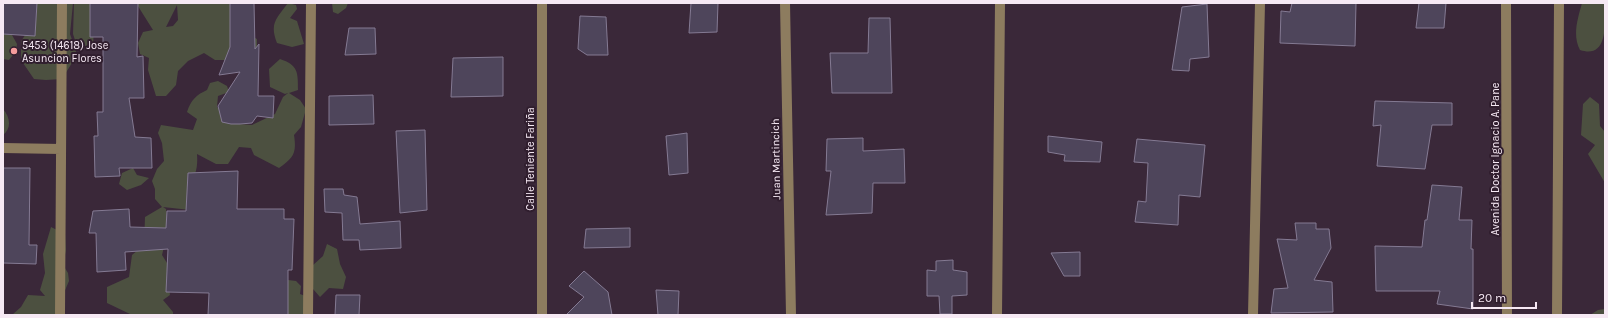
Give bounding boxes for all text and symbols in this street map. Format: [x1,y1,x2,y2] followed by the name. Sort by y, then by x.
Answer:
[22,39,109,65] place label: 5453 (14618) Jose Asuncion Flores
[9,46,19,56] marker: 5453 (14618) Jose Asuncion Flores
[1489,82,1502,235] street label: Avenida Doctor Ignacio A. Pane
[524,107,537,211] street label: Calle Teniente Fariña
[769,118,783,200] street label: Juan Martincich
[1472,284,1536,310] scale bar
[1478,291,1506,305] text: 20 m

